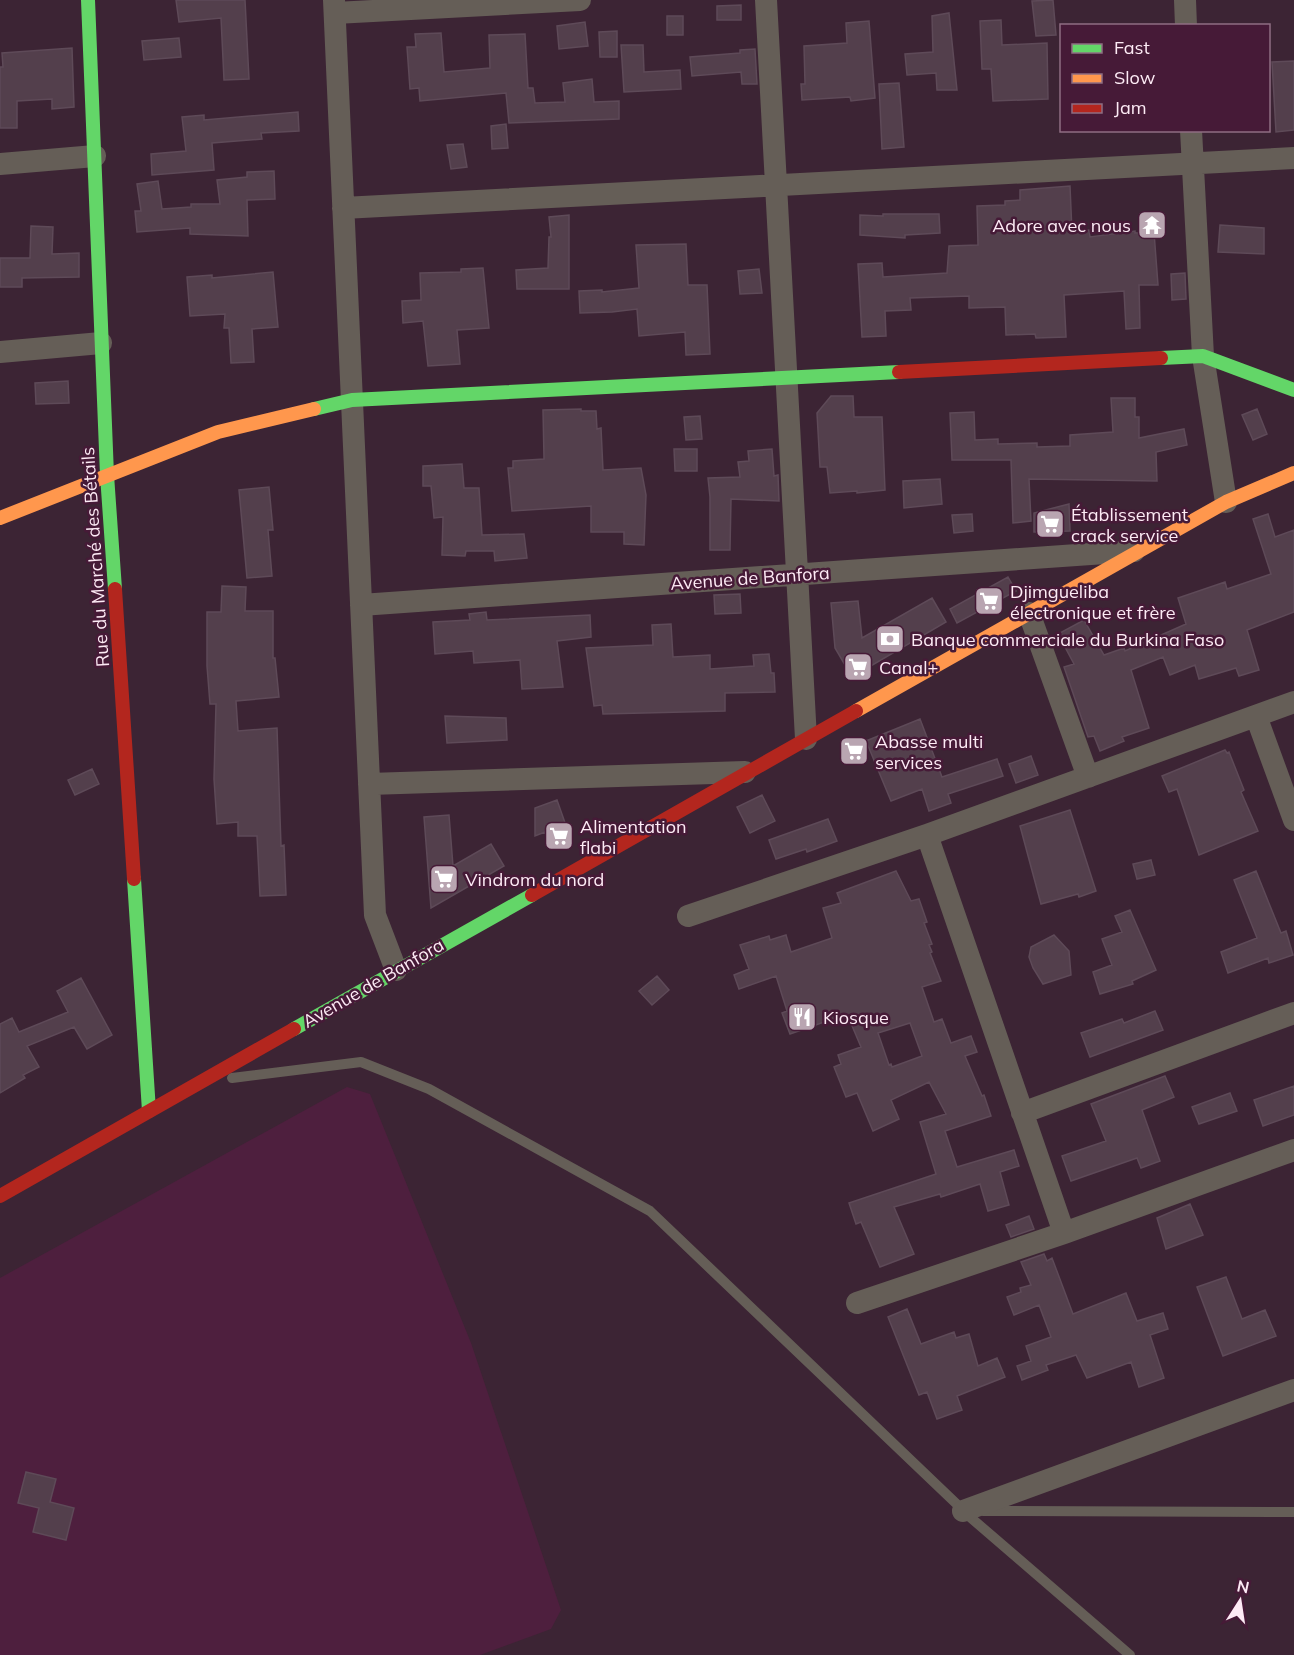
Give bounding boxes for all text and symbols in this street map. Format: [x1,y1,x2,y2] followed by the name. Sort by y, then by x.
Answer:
[1060,24,1270,132] legend
[1114,36,1150,59] text: Fast
[1114,66,1156,89] text: Slow
[1114,96,1147,119] text: Jam
[1136,209,1168,241] temple icon: Adore avec nous
[992,214,1131,237] place label: Adore avec nous
[76,446,114,668] street label: Rue du Marché des Bétails
[1071,503,1188,547] place label: Établissement crack service
[1034,508,1066,540] supermarket icon: Établissement crack service
[670,561,830,595] street label: Avenue de Banfora
[1010,580,1176,624] place label: Djimgueliba électronique et frère
[973,585,1005,617] supermarket icon: Djimgueliba électronique et frère
[874,623,906,655] bank icon: Banque commerciale du Burkina Faso
[911,628,1224,651] place label: Banque commerciale du Burkina Faso
[842,651,874,683] supermarket icon: Canal+
[879,656,938,679] place label: Canal+
[875,730,983,774] place label: Abasse multi services
[838,735,870,767] supermarket icon: Abasse multi services
[580,815,686,859] place label: Alimentation flabi
[543,820,575,852] supermarket icon: Alimentation flabi
[428,863,460,895] supermarket icon: Vindrom du nord
[465,868,604,891] place label: Vindrom du nord
[298,933,448,1033] street label: Avenue de Banfora
[786,1001,818,1033] restaurant icon: Kiosque
[823,1006,889,1029] place label: Kiosque
[1210,1571,1270,1631] north arrow
[1235,1575,1251,1597] text: N

